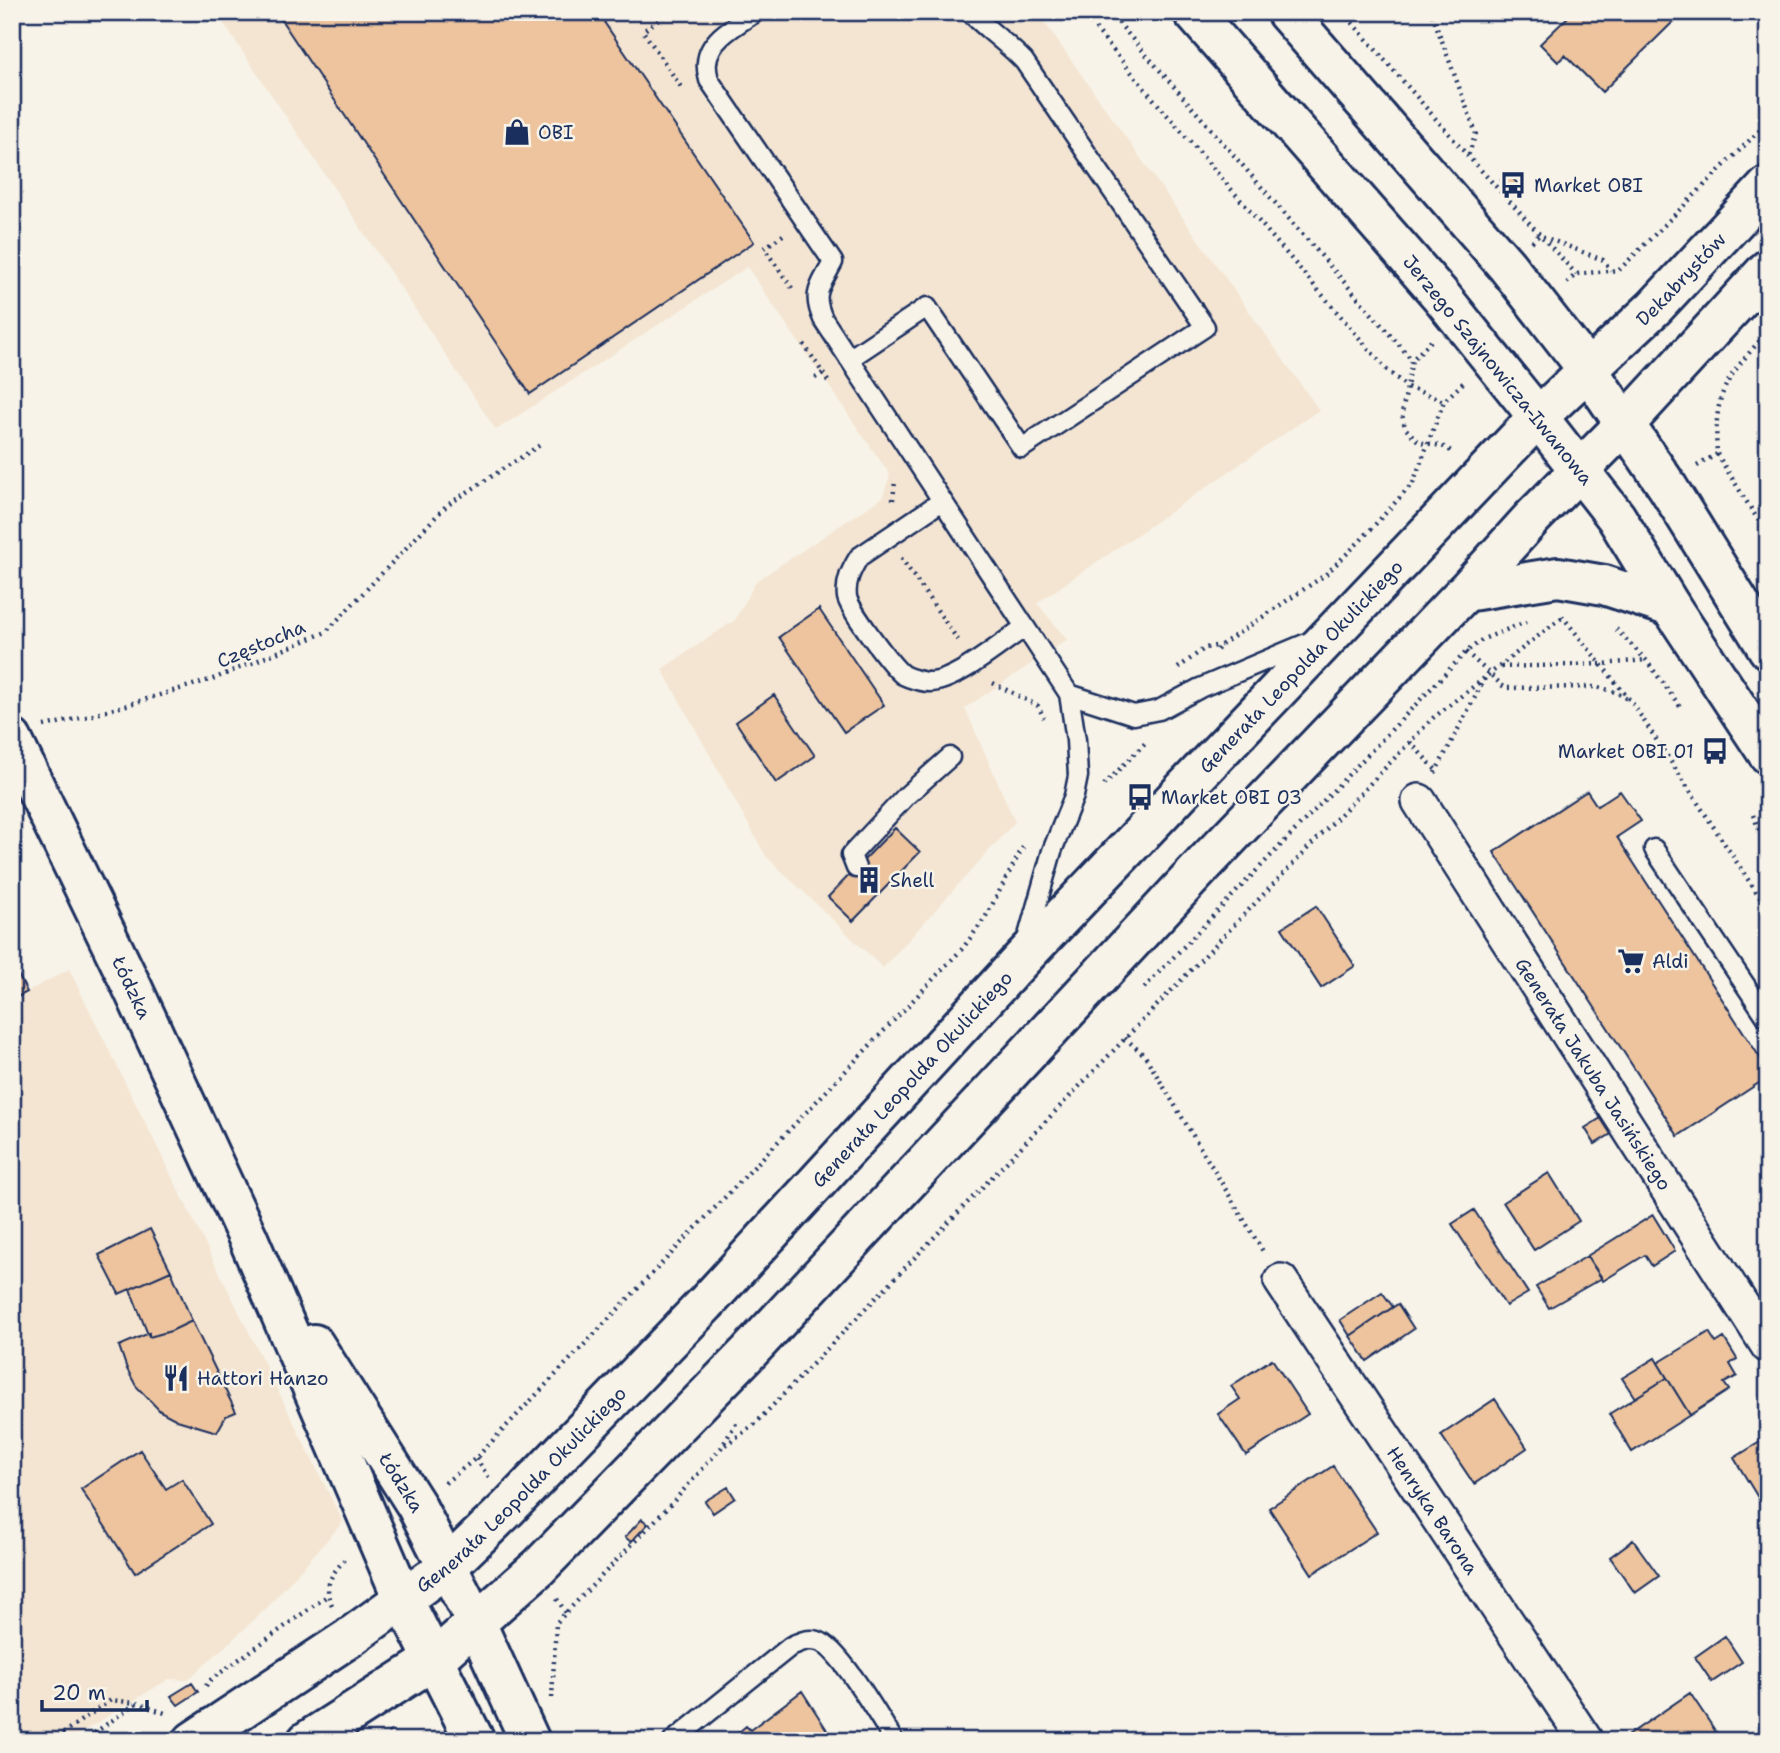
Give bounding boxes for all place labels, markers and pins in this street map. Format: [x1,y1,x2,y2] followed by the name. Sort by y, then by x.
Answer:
[502,117,532,147] shop icon: OBI
[538,120,573,145] place label: OBI
[1498,170,1528,200] bus stop icon: Market OBI
[1534,173,1643,198] place label: Market OBI
[1700,736,1730,766] bus stop icon: Market OBI 01
[1558,739,1694,764] place label: Market OBI 01
[1125,782,1155,812] bus stop icon: Market OBI 03
[1161,785,1302,810] place label: Market OBI 03
[854,865,884,895] building icon: Shell
[890,868,934,893] place label: Shell
[1616,946,1646,976] supermarket icon: Aldi
[1652,949,1689,974] place label: Aldi
[161,1363,191,1393] restaurant icon: Hattori Hanzo
[197,1366,329,1391] place label: Hattori Hanzo

